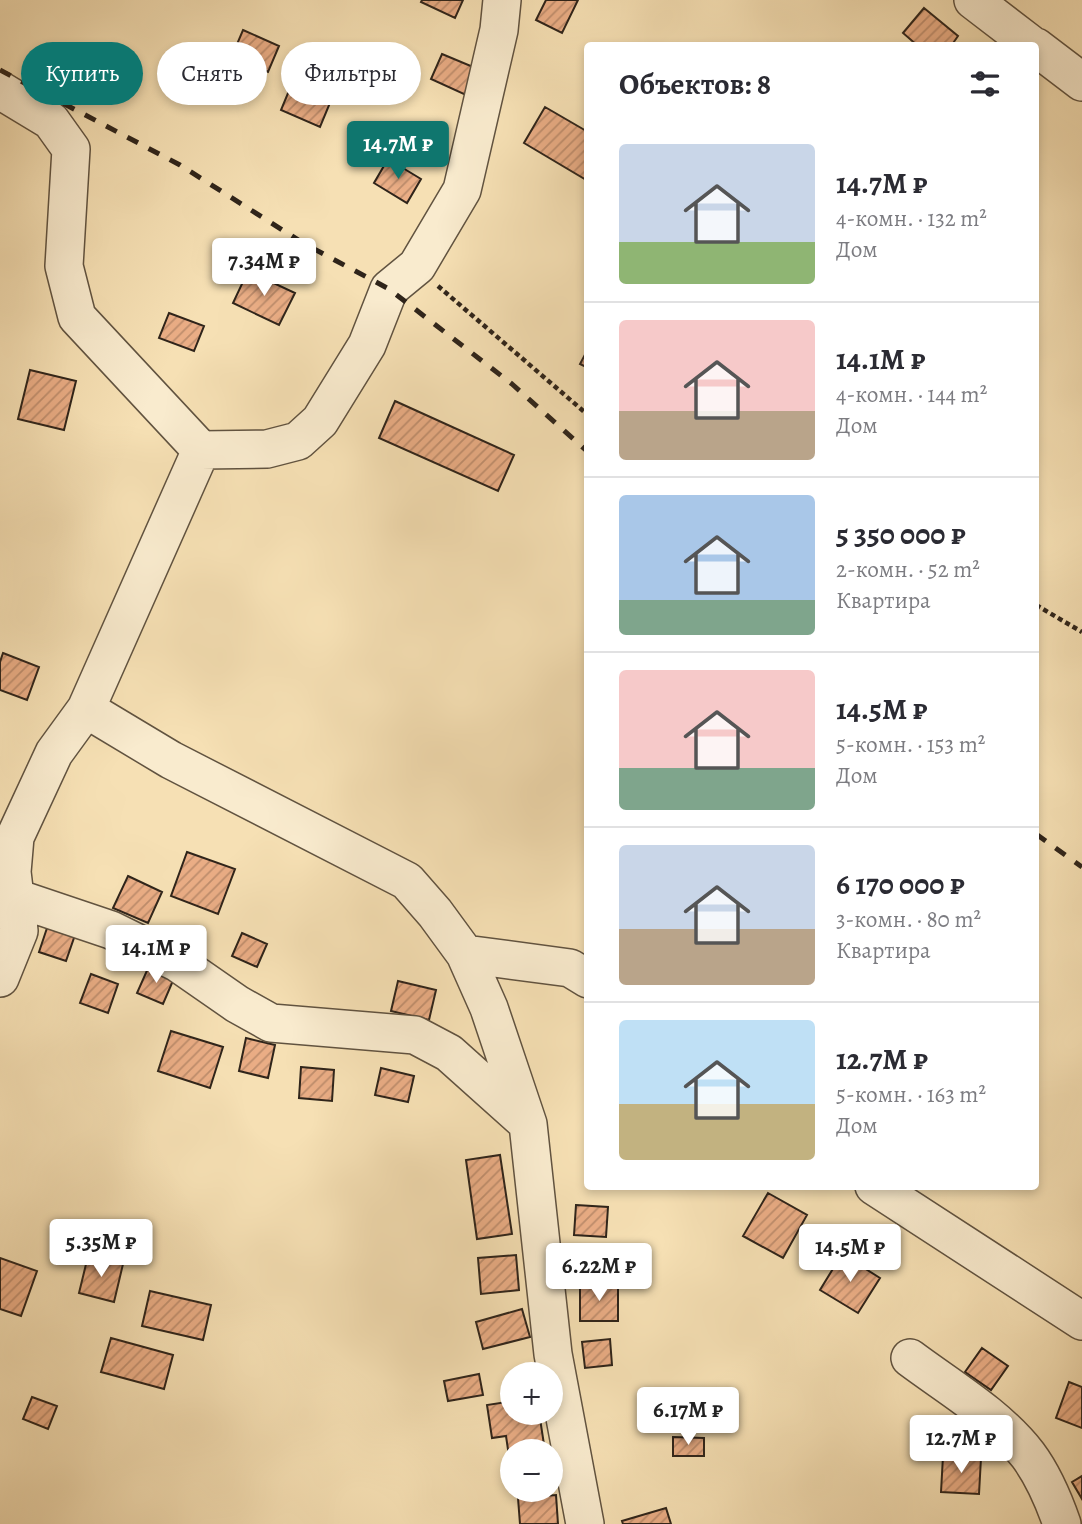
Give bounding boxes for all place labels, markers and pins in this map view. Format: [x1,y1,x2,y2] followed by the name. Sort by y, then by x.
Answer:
[333,122,463,181] pin: 14.7M ₽
[199,238,329,298] pin: 7.34M ₽
[91,926,221,985] pin: 14.1M ₽
[36,1220,166,1279] pin: 5.35M ₽
[785,1224,915,1284] pin: 14.5M ₽
[534,1244,664,1303] pin: 6.22M ₽
[623,1388,753,1447] pin: 6.17M ₽
[896,1416,1026,1475] pin: 12.7M ₽

